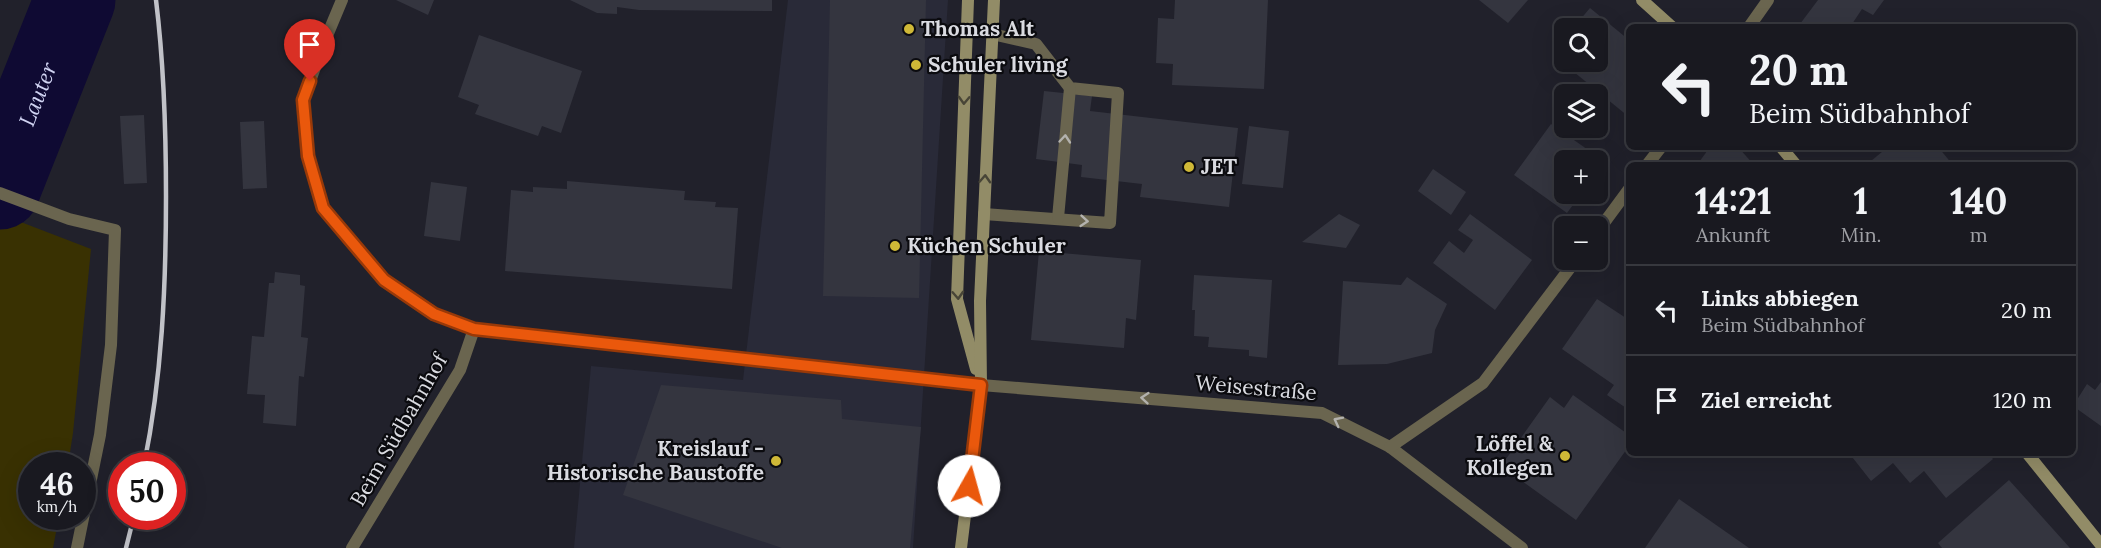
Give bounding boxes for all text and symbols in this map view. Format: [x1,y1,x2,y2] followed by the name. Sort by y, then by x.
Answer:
[921,15,1035,42] place label: Thomas Alt
[1554,18,1608,270] map controls
[1554,18,1608,72] button: search
[284,19,335,81] pin
[902,22,916,36] marker: Thomas Alt
[293,28,326,61] icon: arrive
[1749,43,1848,97] text: 20 m
[1650,48,1728,126] icon: left
[928,51,1069,78] place label: Schuler living
[12,57,63,130] water label: Lauter
[909,58,923,72] marker: Schuler living
[1554,84,1608,138] button: layers
[958,96,971,105] one-way arrow
[1749,96,1970,130] text: Beim Südbahnhof
[1058,135,1071,144] one-way arrow
[1554,150,1608,204] button: +
[1201,153,1238,180] place label: JET
[1182,160,1196,174] marker: JET
[979,175,992,184] one-way arrow
[1695,178,1772,224] text: 14:21
[1854,178,1868,224] text: 1
[1950,178,2007,224] text: 140
[1079,214,1088,227] one-way arrow
[1554,216,1608,270] button: −
[1696,222,1770,247] text: Ankunft
[1840,222,1881,247] text: Min.
[1970,222,1988,247] text: m
[907,232,1066,259] place label: Küchen Schuler
[888,239,902,253] marker: Küchen Schuler
[1701,284,1859,312] text: Links abbiegen
[952,291,965,300] one-way arrow
[1650,294,1683,327] icon: left
[2001,296,2052,324] text: 20 m
[1701,312,1865,337] text: Beim Südbahnhof
[344,347,454,511] street label: Beim Südbahnhof
[1194,369,1318,406] street label: Weisestraße
[1650,384,1683,417] icon: arrive
[1701,386,1832,414] text: Ziel erreicht
[1993,386,2052,414] text: 120 m
[1141,392,1150,405] one-way arrow
[1333,416,1344,428] one-way arrow
[1466,430,1554,481] place label: Löffel & Kollegen
[547,435,764,486] place label: Kreislauf - Historische Baustoffe
[1558,449,1572,463] marker: Löffel & Kollegen
[108,452,186,530] speed limit sign: 50
[769,454,783,468] marker: Kreislauf - Historische Baustoffe
[937,454,1001,518] position arrow
[40,465,74,503] text: 46
[37,497,77,516] text: km/h

